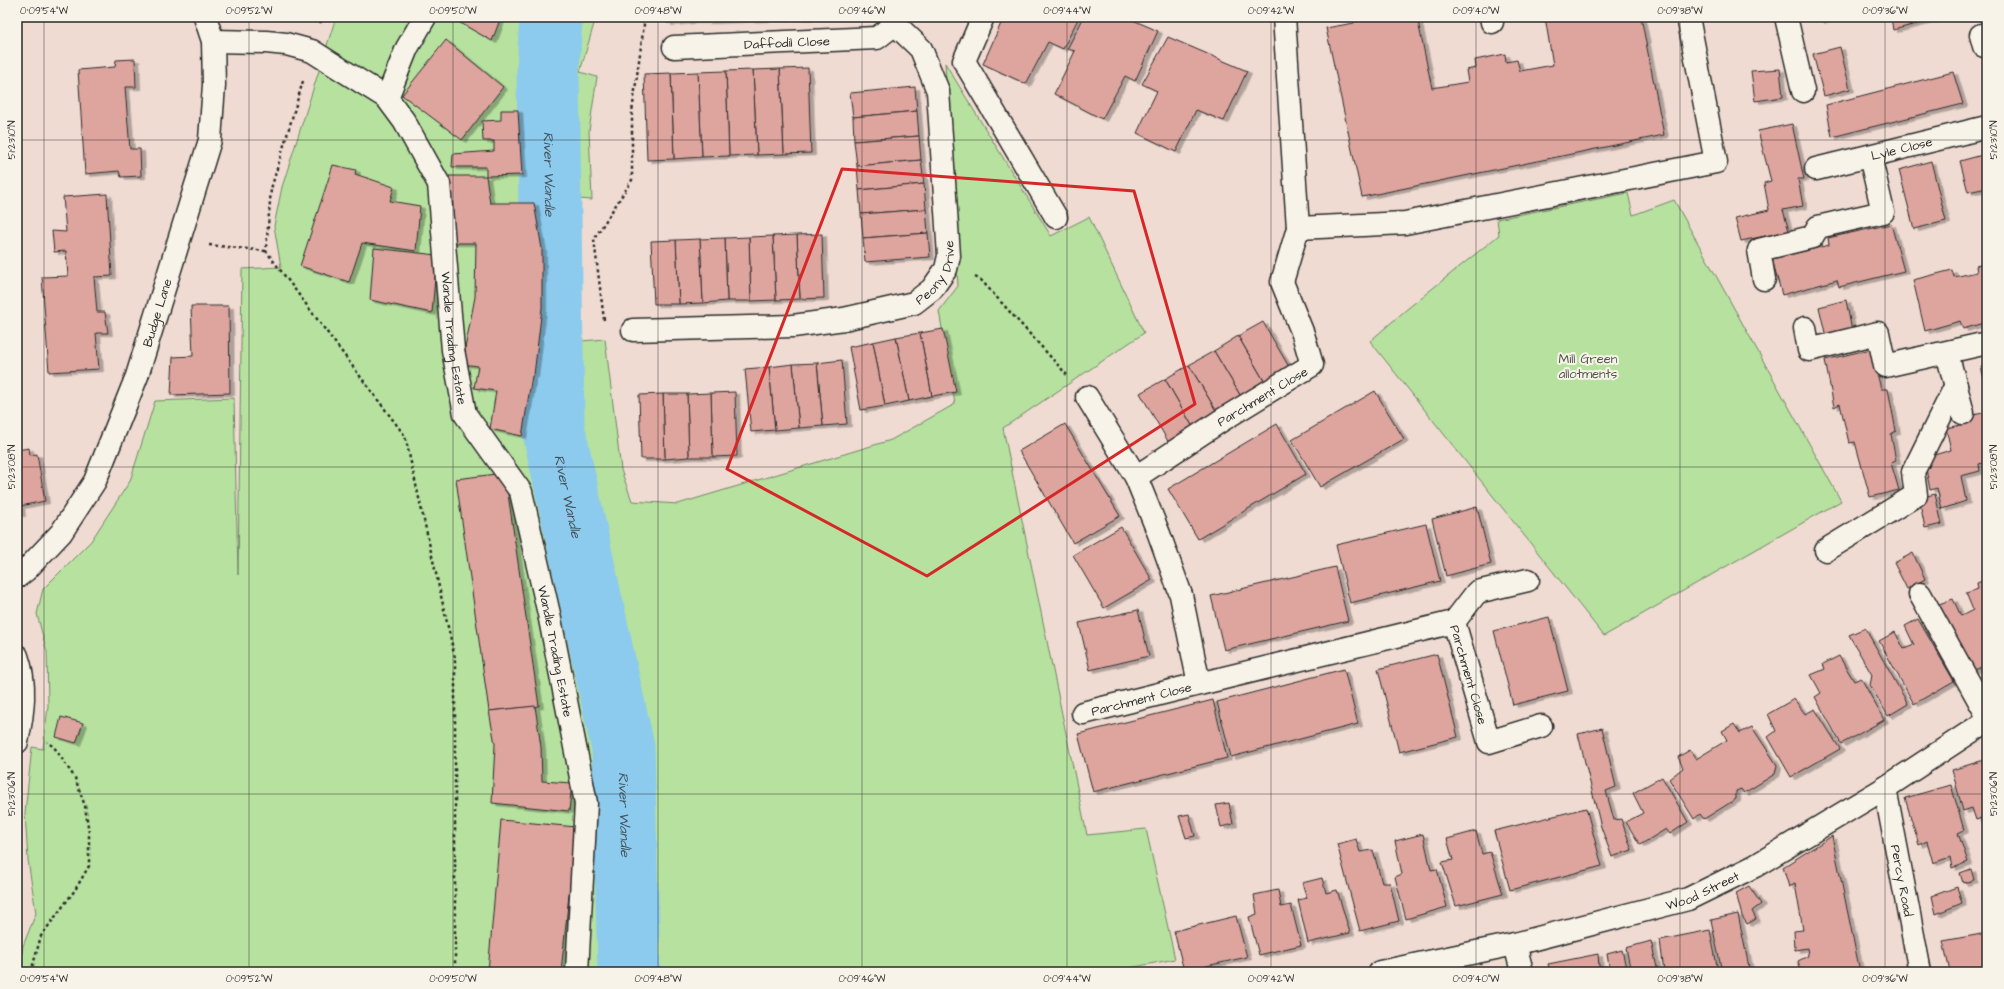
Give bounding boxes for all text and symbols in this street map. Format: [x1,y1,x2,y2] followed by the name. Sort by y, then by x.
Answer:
[20,4,68,18] text: 0°09'54"W
[226,4,273,18] text: 0°09'52"W
[429,4,477,18] text: 0°09'50"W
[634,4,682,18] text: 0°09'48"W
[839,4,886,18] text: 0°09'46"W
[1043,4,1091,18] text: 0°09'44"W
[1248,4,1295,18] text: 0°09'42"W
[1452,4,1500,18] text: 0°09'40"W
[1657,4,1703,18] text: 0°09'38"W
[1862,4,1908,18] text: 0°09'36"W
[744,32,830,54] street label: Daffodil Close
[5,120,19,160] text: 51°23'10"N
[1987,120,2001,160] text: 51°23'10"N
[538,132,559,218] water label: River Wandle
[1869,133,1934,165] street label: Lyle Close
[912,240,959,309] street label: Peony Drive
[436,271,471,406] street label: Wandle Trading Estate
[139,276,177,349] street label: Budge Lane
[1559,350,1618,383] park label: Mill Green allotments
[1214,363,1311,431] street label: Parchment Close
[5,445,19,489] text: 51°23'08"N
[1987,445,2001,489] text: 51°23'08"N
[548,453,586,541] water label: River Wandle
[533,584,577,719] street label: Wandle Trading Estate
[1445,623,1491,727] street label: Parchment Close
[1089,678,1194,721] street label: Parchment Close
[5,772,19,816] text: 51°23'06"N
[613,772,635,858] water label: River Wandle
[1987,772,2001,816] text: 51°23'06"N
[1886,843,1917,918] street label: Percy Road
[1664,867,1743,914] street label: Wood Street
[20,972,68,986] text: 0°09'54"W
[226,972,273,986] text: 0°09'52"W
[429,972,477,986] text: 0°09'50"W
[634,972,682,986] text: 0°09'48"W
[839,972,886,986] text: 0°09'46"W
[1043,972,1091,986] text: 0°09'44"W
[1248,972,1295,986] text: 0°09'42"W
[1452,972,1500,986] text: 0°09'40"W
[1657,972,1703,986] text: 0°09'38"W
[1862,972,1908,986] text: 0°09'36"W

